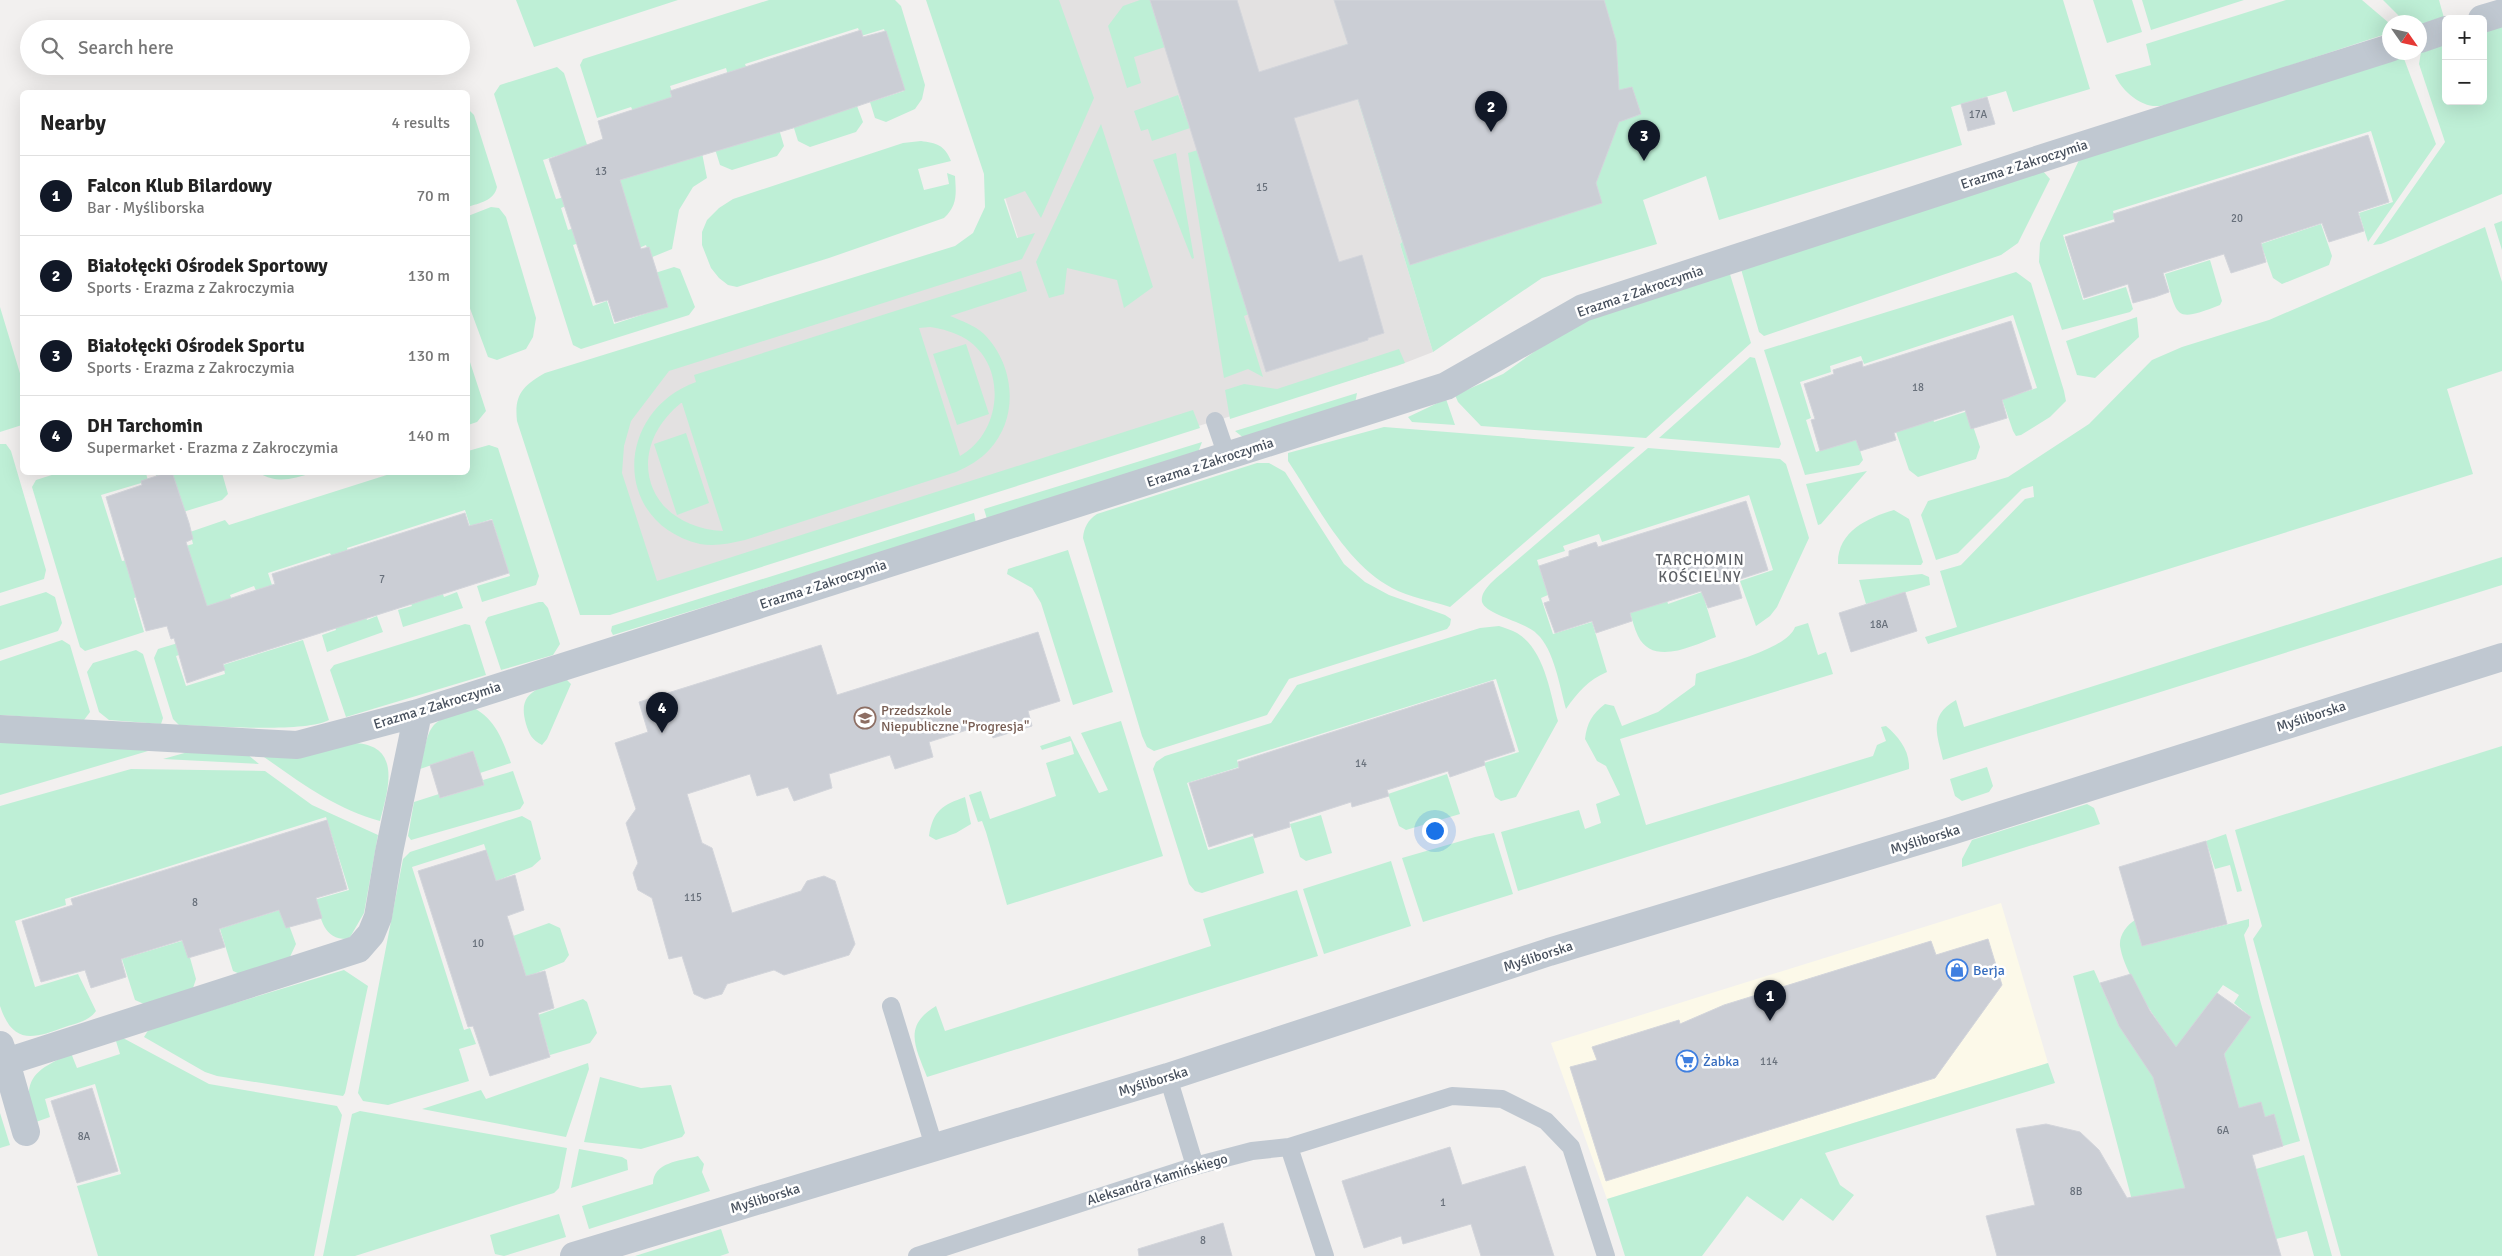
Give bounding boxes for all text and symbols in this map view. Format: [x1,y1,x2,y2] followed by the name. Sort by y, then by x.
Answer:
[2382,15,2427,60] north arrow
[2442,15,2487,105] map controls
[2442,15,2487,60] button: +
[20,20,470,75] search box
[38,34,66,62] icon: search
[78,36,174,60] text: Search here
[2442,60,2487,105] button: −
[1475,91,1507,132] pin: 2
[1969,108,1988,121] house number: 17A
[40,110,106,136] text: Nearby
[391,113,450,133] text: 4 results
[1628,120,1660,161] pin: 3
[1959,136,2090,193] street label: Erazma z Zakroczymia
[595,165,607,178] house number: 13
[87,174,272,198] text: Falcon Klub Bilardowy
[1256,181,1268,194] house number: 15
[52,186,60,206] text: 1
[416,186,450,206] text: 70 m
[87,198,205,218] text: Bar · Myśliborska
[2231,212,2243,225] house number: 20
[87,254,328,278] text: Białołęcki Ośrodek Sportowy
[1575,262,1706,321] street label: Erazma z Zakroczymia
[52,266,60,286] text: 2
[408,266,450,286] text: 130 m
[87,278,295,298] text: Sports · Erazma z Zakroczymia
[87,334,305,358] text: Białołęcki Ośrodek Sportu
[52,346,60,366] text: 3
[408,346,450,366] text: 130 m
[87,358,295,378] text: Sports · Erazma z Zakroczymia
[1912,381,1924,394] house number: 18
[87,414,203,438] text: DH Tarchomin
[52,426,60,446] text: 4
[408,426,450,446] text: 140 m
[1145,434,1276,491] street label: Erazma z Zakroczymia
[87,438,338,458] text: Supermarket · Erazma z Zakroczymia
[1655,551,1745,586] district label: TARCHOMIN KOŚCIELNY
[758,556,889,613] street label: Erazma z Zakroczymia
[379,573,385,586] house number: 7
[1870,618,1889,631] house number: 18A
[371,678,503,733] street label: Erazma z Zakroczymia
[646,692,678,733] pin: 4
[2274,697,2348,736] street label: Myśliborska
[881,702,1029,735] place label: Przedszkole Niepubliczne "Progresja"
[853,706,877,730] school or university icon: Przedszkole Niepubliczne "Progresja"
[1355,757,1367,770] house number: 14
[1422,818,1448,844] your location
[1888,821,1962,858] street label: Myśliborska
[684,891,702,904] house number: 115
[192,896,198,909] house number: 8
[472,937,484,950] house number: 10
[1501,937,1575,976] street label: Myśliborska
[1945,958,1969,982] shop icon: Berja
[1973,962,2005,979] place label: Berja
[1754,980,1786,1021] pin: 1
[1675,1049,1699,1073] supermarket icon: Żabka
[1703,1053,1739,1070] place label: Żabka
[1760,1055,1778,1068] house number: 114
[1116,1063,1190,1100] street label: Myśliborska
[2217,1124,2230,1137] house number: 6A
[78,1130,91,1143] house number: 8A
[1085,1150,1230,1209] street label: Aleksandra Kamińskiego
[728,1180,802,1217] street label: Myśliborska
[2070,1185,2083,1198] house number: 8B
[1440,1196,1446,1209] house number: 1
[1200,1234,1206,1247] house number: 8

